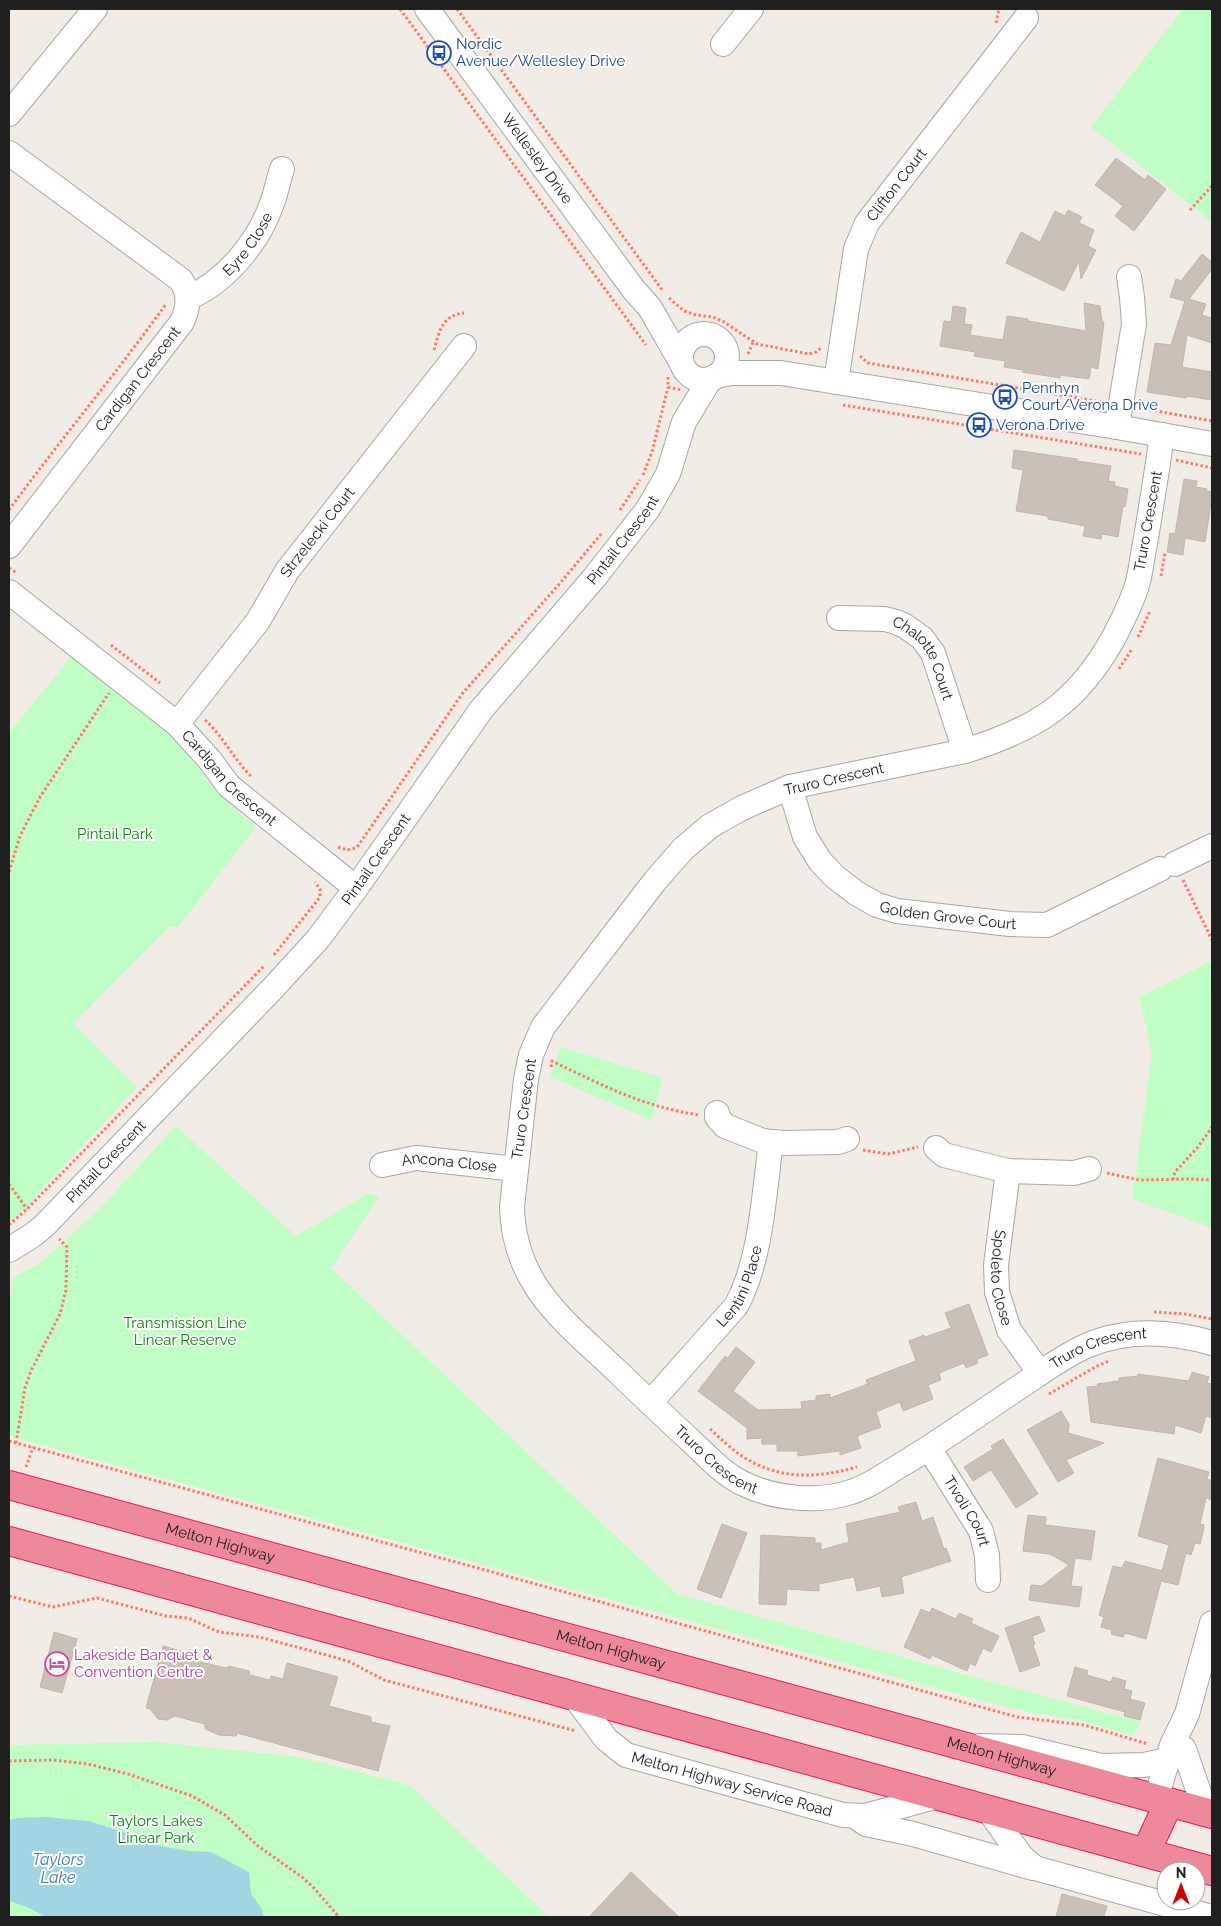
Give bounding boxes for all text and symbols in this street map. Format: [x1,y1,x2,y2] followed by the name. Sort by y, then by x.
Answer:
[456,35,626,70] place label: Nordic Avenue/Wellesley Drive
[426,40,452,66] bus stop icon: Nordic Avenue/Wellesley Drive
[498,110,577,208] street label: Wellesley Drive
[863,145,931,225] street label: Clifton Court
[219,209,276,280] street label: Eyre Close
[91,323,185,435] street label: Cardigan Crescent
[1022,379,1158,414] place label: Penrhyn Court/Verona Drive
[992,384,1018,410] bus stop icon: Penrhyn Court/Verona Drive
[966,412,992,438] bus stop icon: Verona Drive
[996,416,1085,434] place label: Verona Drive
[1130,469,1166,573] street label: Truro Crescent
[276,484,358,581] street label: Strzelecki Court
[583,492,663,588] street label: Pintail Crescent
[890,613,957,702] street label: Chalotte Court
[178,726,280,830] street label: Cardigan Crescent
[782,759,886,799] street label: Truro Crescent
[338,810,414,908] street label: Pintail Crescent
[77,825,153,843] park label: Pintail Park
[877,897,1016,933] street label: Golden Grove Court
[508,1057,540,1161] street label: Truro Crescent
[62,1117,150,1206] street label: Pintail Crescent
[400,1148,498,1176] street label: Ancona Close
[987,1229,1016,1328] street label: Spoleto Close
[713,1244,766,1331] street label: Lentini Place
[123,1314,247,1349] park label: Transmission Line Linear Reserve
[1047,1324,1147,1373] street label: Truro Crescent
[671,1421,760,1498] street label: Truro Crescent
[940,1473,993,1548] street label: Tivoli Court
[164,1519,277,1566] street label: Melton Highway
[554,1626,668,1673] street label: Melton Highway
[74,1646,212,1681] place label: Lakeside Banquet & Convention Centre
[44,1651,70,1677] hotel icon: Lakeside Banquet & Convention Centre
[945,1733,1058,1780] street label: Melton Highway
[629,1748,834,1821] street label: Melton Highway Service Road
[109,1812,203,1847] park label: Taylors Lakes Linear Park
[32,1850,84,1887] water label: Taylors Lake
[1156,1861,1206,1911] north arrow
[1176,1865,1186,1881] text: N

